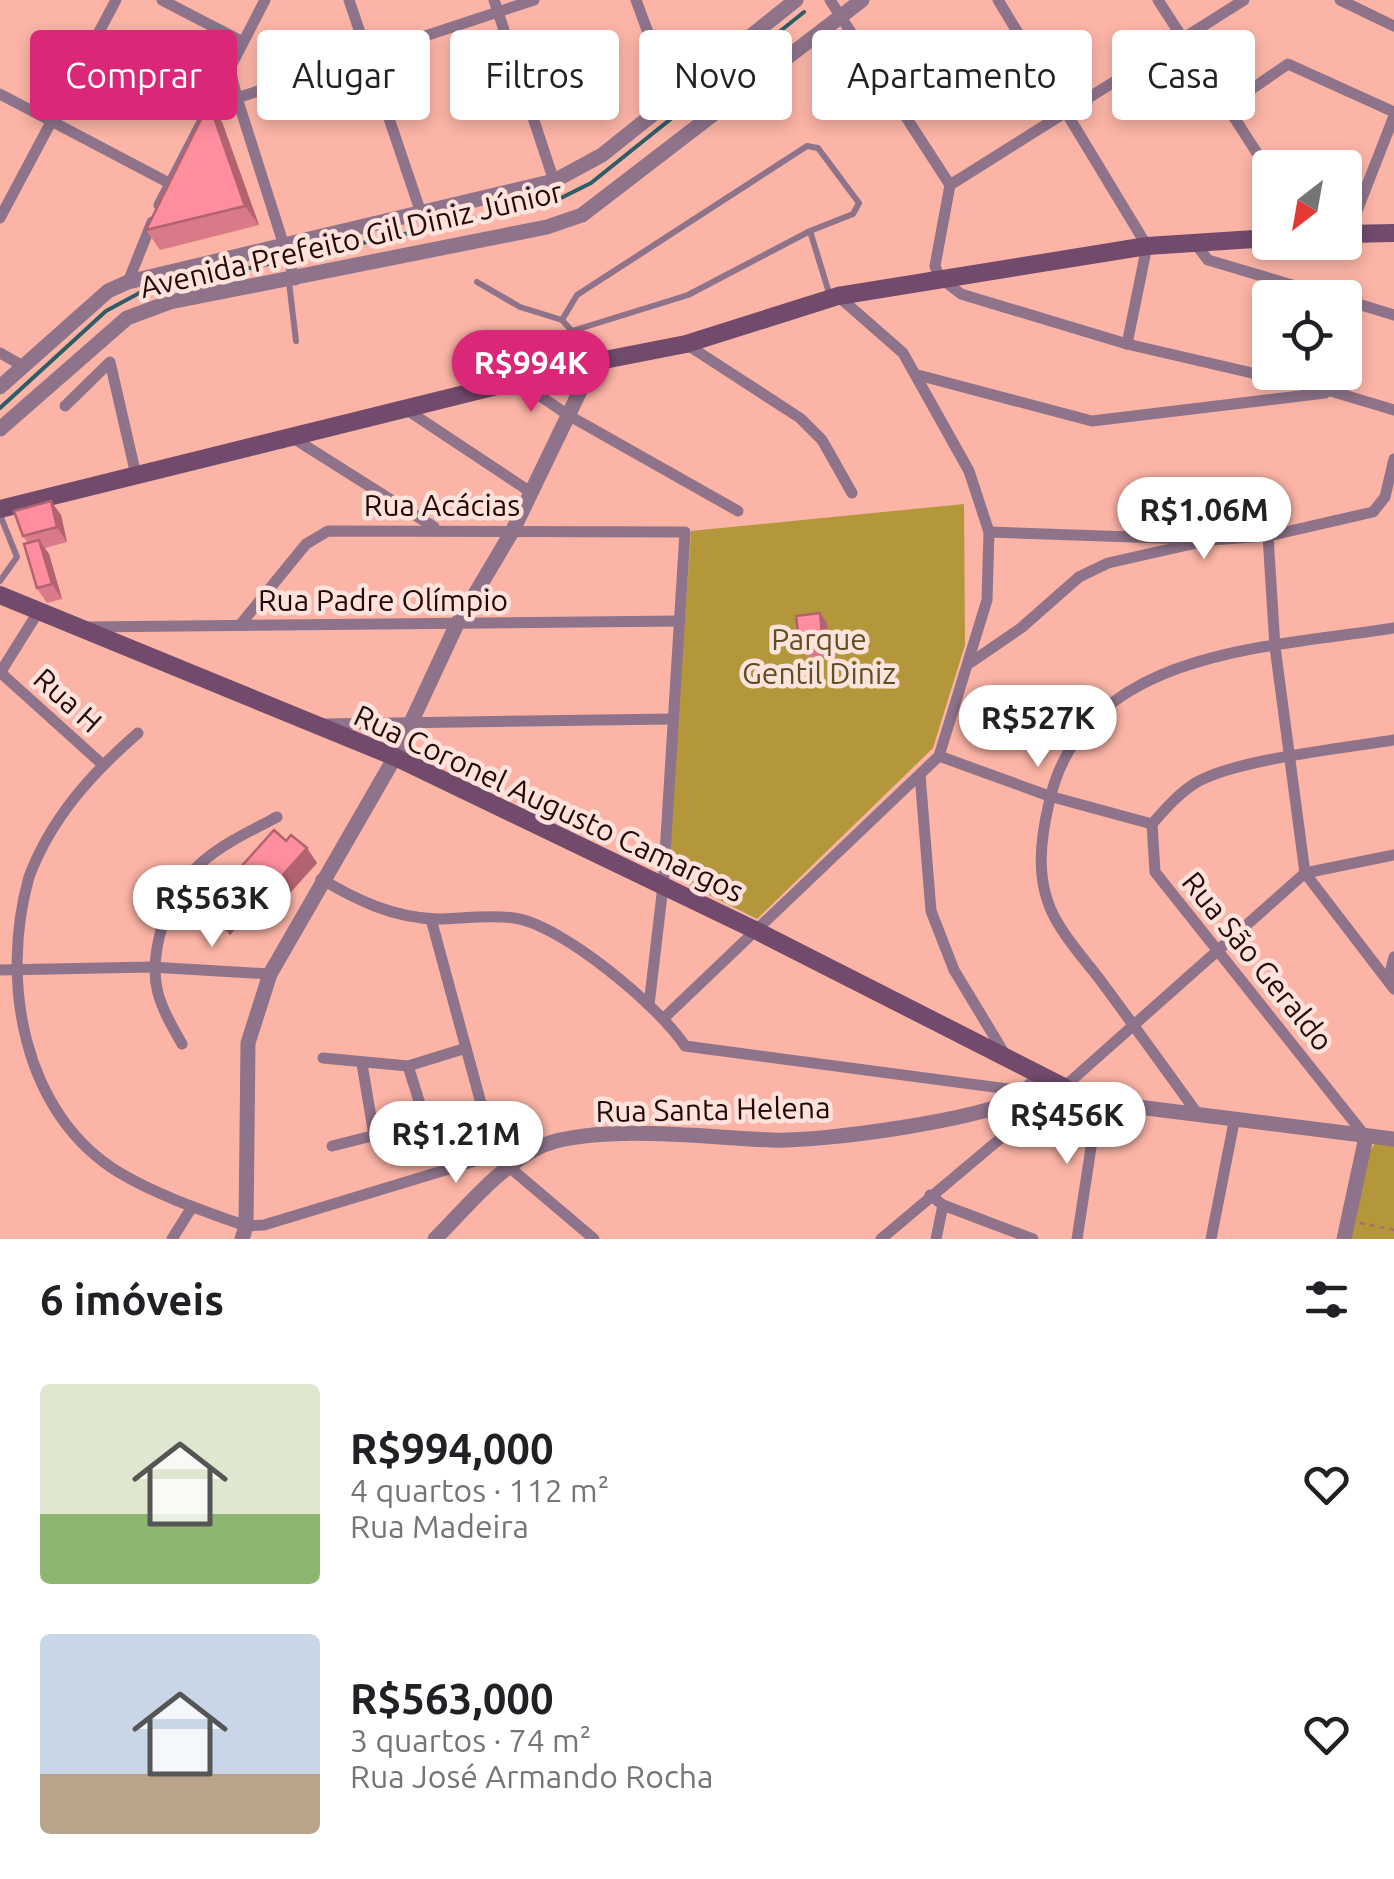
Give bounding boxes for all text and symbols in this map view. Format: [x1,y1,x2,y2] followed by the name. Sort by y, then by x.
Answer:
[30,30,237,120] chip: Comprar
[257,30,430,120] chip: Alugar
[450,30,619,120] chip: Filtros
[639,30,792,120] chip: Novo
[812,30,1092,120] chip: Apartamento
[1112,30,1255,120] chip: Casa
[1252,150,1362,260] north arrow
[1252,150,1362,390] map controls
[136,174,566,304] street label: Avenida Prefeito Gil Diniz Júnior
[1252,280,1362,390] button: locate
[450,330,612,415] pin: R$994K
[474,344,588,380] text: R$994K
[1112,477,1296,562] pin: R$1.06M
[364,488,520,522] street label: Rua Acácias
[1139,491,1269,527] text: R$1.06M
[258,583,508,617] street label: Rua Padre Olímpio
[742,622,896,690] park label: Parque Gentil Diniz
[27,661,109,739] street label: Rua H
[957,685,1119,770] pin: R$527K
[349,698,749,908] street label: Rua Coronel Augusto Camargos
[981,699,1095,735] text: R$527K
[131,865,293,950] pin: R$563K
[1176,865,1340,1057] street label: Rua São Geraldo
[155,879,269,915] text: R$563K
[986,1082,1148,1167] pin: R$456K
[595,1090,831,1128] street label: Rua Santa Helena
[1010,1096,1124,1132] text: R$456K
[364,1101,548,1186] pin: R$1.21M
[391,1115,521,1151] text: R$1.21M
[1299,1272,1354,1327] icon: filters
[40,1276,224,1323] text: 6 imóveis
[120,1424,240,1544] icon: home
[350,1425,554,1472] text: R$994,000
[1299,1457,1354,1512] icon: heart
[350,1472,609,1508] text: 4 quartos · 112 m²
[350,1508,529,1544] text: Rua Madeira
[120,1674,240,1794] icon: home
[350,1675,554,1722] text: R$563,000
[1299,1707,1354,1762] icon: heart
[350,1722,591,1758] text: 3 quartos · 74 m²
[350,1758,714,1794] text: Rua José Armando Rocha

